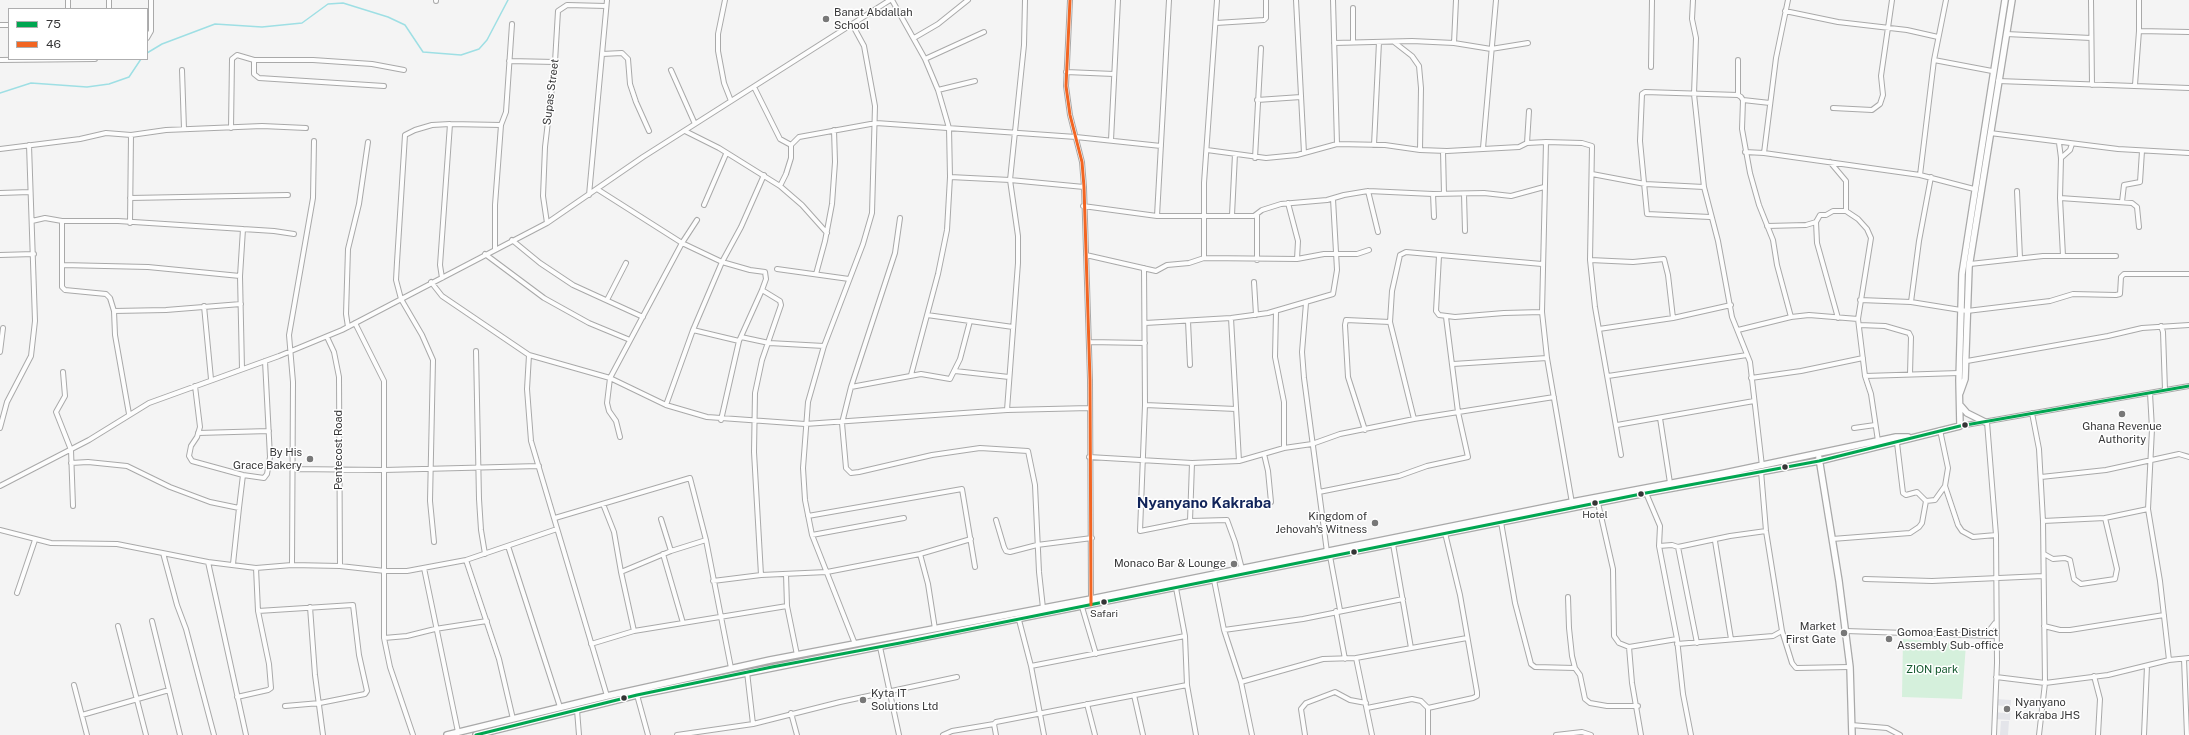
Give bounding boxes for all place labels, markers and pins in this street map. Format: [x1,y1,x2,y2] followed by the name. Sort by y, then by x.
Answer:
[834,6,912,32] place label: Banat Abdallah School
[821,14,831,24] marker: Banat Abdallah School
[2117,409,2127,419] marker: Ghana Revenue Authority
[1960,420,1970,430] unlabelled marker
[2082,420,2162,446] place label: Ghana Revenue Authority
[233,446,302,472] place label: By His Grace Bakery
[305,454,315,464] marker: By His Grace Bakery
[1780,462,1790,472] unlabelled marker
[1636,489,1646,499] unlabelled marker
[1590,498,1600,508] marker: Hotel
[1582,509,1608,521] place label: Hotel
[1276,510,1367,536] place label: Kingdom of Jehovah's Witness
[1370,518,1380,528] marker: Kingdom of Jehovah's Witness
[1349,547,1359,557] unlabelled marker
[1114,557,1226,571] place label: Monaco Bar & Lounge
[1229,559,1239,569] marker: Monaco Bar & Lounge
[1099,597,1109,607] marker: Safari
[1090,608,1118,620] place label: Safari
[1786,620,1836,646] place label: Market First Gate
[1897,626,2004,652] place label: Gomoa East District Assembly Sub-office
[1839,628,1849,638] marker: Market First Gate
[1884,634,1894,644] marker: Gomoa East District Assembly Sub-office
[871,687,938,713] place label: Kyta IT Solutions Ltd
[619,693,629,703] unlabelled marker
[858,695,868,705] marker: Kyta IT Solutions Ltd
[2015,696,2080,722] place label: Nyanyano Kakraba JHS
[2002,704,2012,714] marker: Nyanyano Kakraba JHS

